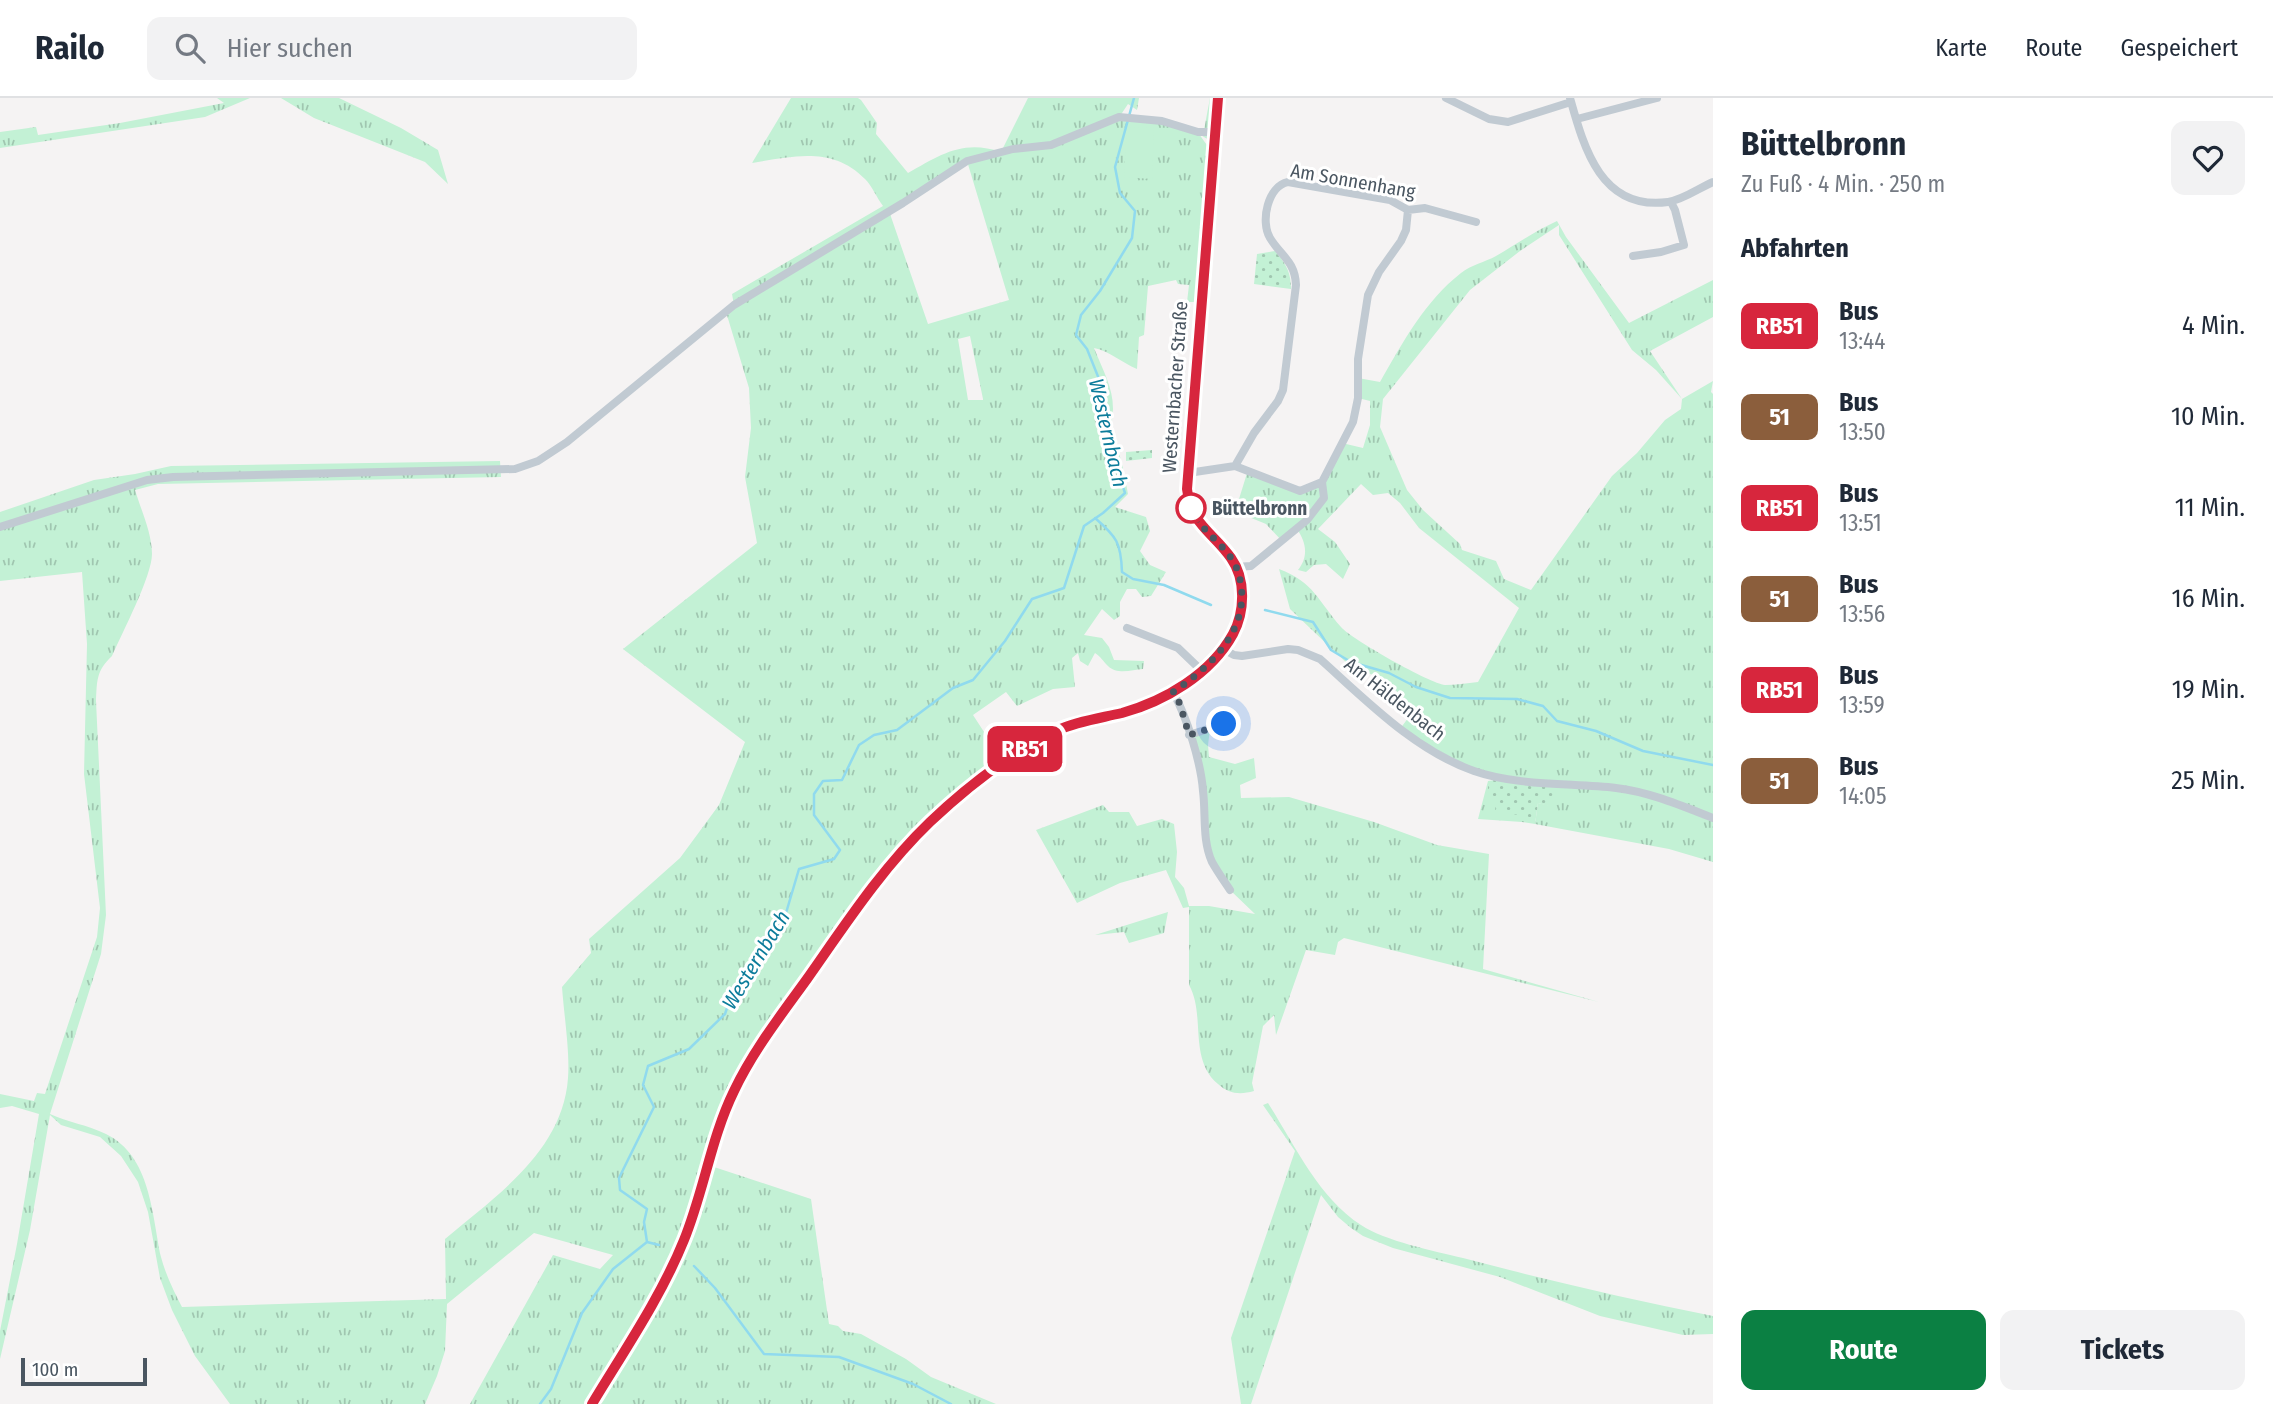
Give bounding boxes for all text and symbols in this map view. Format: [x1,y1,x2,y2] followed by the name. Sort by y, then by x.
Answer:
[147,17,637,80] search box
[35,28,105,68] text: Railo
[171,29,209,67] icon: search
[227,33,353,64] text: Hier suchen
[1935,34,1987,62] text: Karte
[2025,34,2082,62] text: Route
[2120,34,2238,62] text: Gespeichert
[2171,121,2245,195] button: heart
[1741,124,1906,164] text: Büttelbronn
[1289,159,1417,203] street label: Am Sonnenhang
[1741,170,1945,198] text: Zu Fuß · 4 Min. · 250 m
[1741,233,1849,264] text: Abfahrten
[1839,296,1878,327] text: Bus
[1158,300,1192,474] street label: Westernbacher Straße
[2182,310,2245,341] text: 4 Min.
[1756,312,1803,340] text: RB51
[1839,327,1885,355] text: 13:44
[1083,376,1133,490] water label: Westernbach
[1839,387,1878,418] text: Bus
[2171,401,2245,432] text: 10 Min.
[1769,403,1790,431] text: 51
[1839,418,1886,446] text: 13:50
[1839,478,1878,509] text: Bus
[2175,492,2245,523] text: 11 Min.
[1176,493,1206,523] marker: Büttelbronn
[1756,494,1803,522] text: RB51
[1212,497,1307,520] place label: Büttelbronn
[1839,509,1882,537] text: 13:51
[1839,569,1878,600] text: Bus
[2172,583,2245,614] text: 16 Min.
[1769,585,1790,613] text: 51
[1839,600,1885,628] text: 13:56
[1340,653,1450,745] street label: Am Häldenbach
[1839,660,1878,691] text: Bus
[2172,674,2245,705] text: 19 Min.
[1756,676,1803,704] text: RB51
[1839,691,1885,719] text: 13:59
[1206,706,1241,741] your location
[976,726,1074,772] line badge: RB51
[1001,735,1049,763] text: RB51
[1839,751,1878,782] text: Bus
[2171,765,2245,796] text: 25 Min.
[1769,767,1790,795] text: 51
[1839,782,1887,810] text: 14:05
[716,906,796,1014] water label: Westernbach
[1741,1310,1986,1390] button: Route
[2000,1310,2245,1390] button: Tickets
[21,1355,147,1387] scale bar
[32,1358,78,1381] text: 100 m

